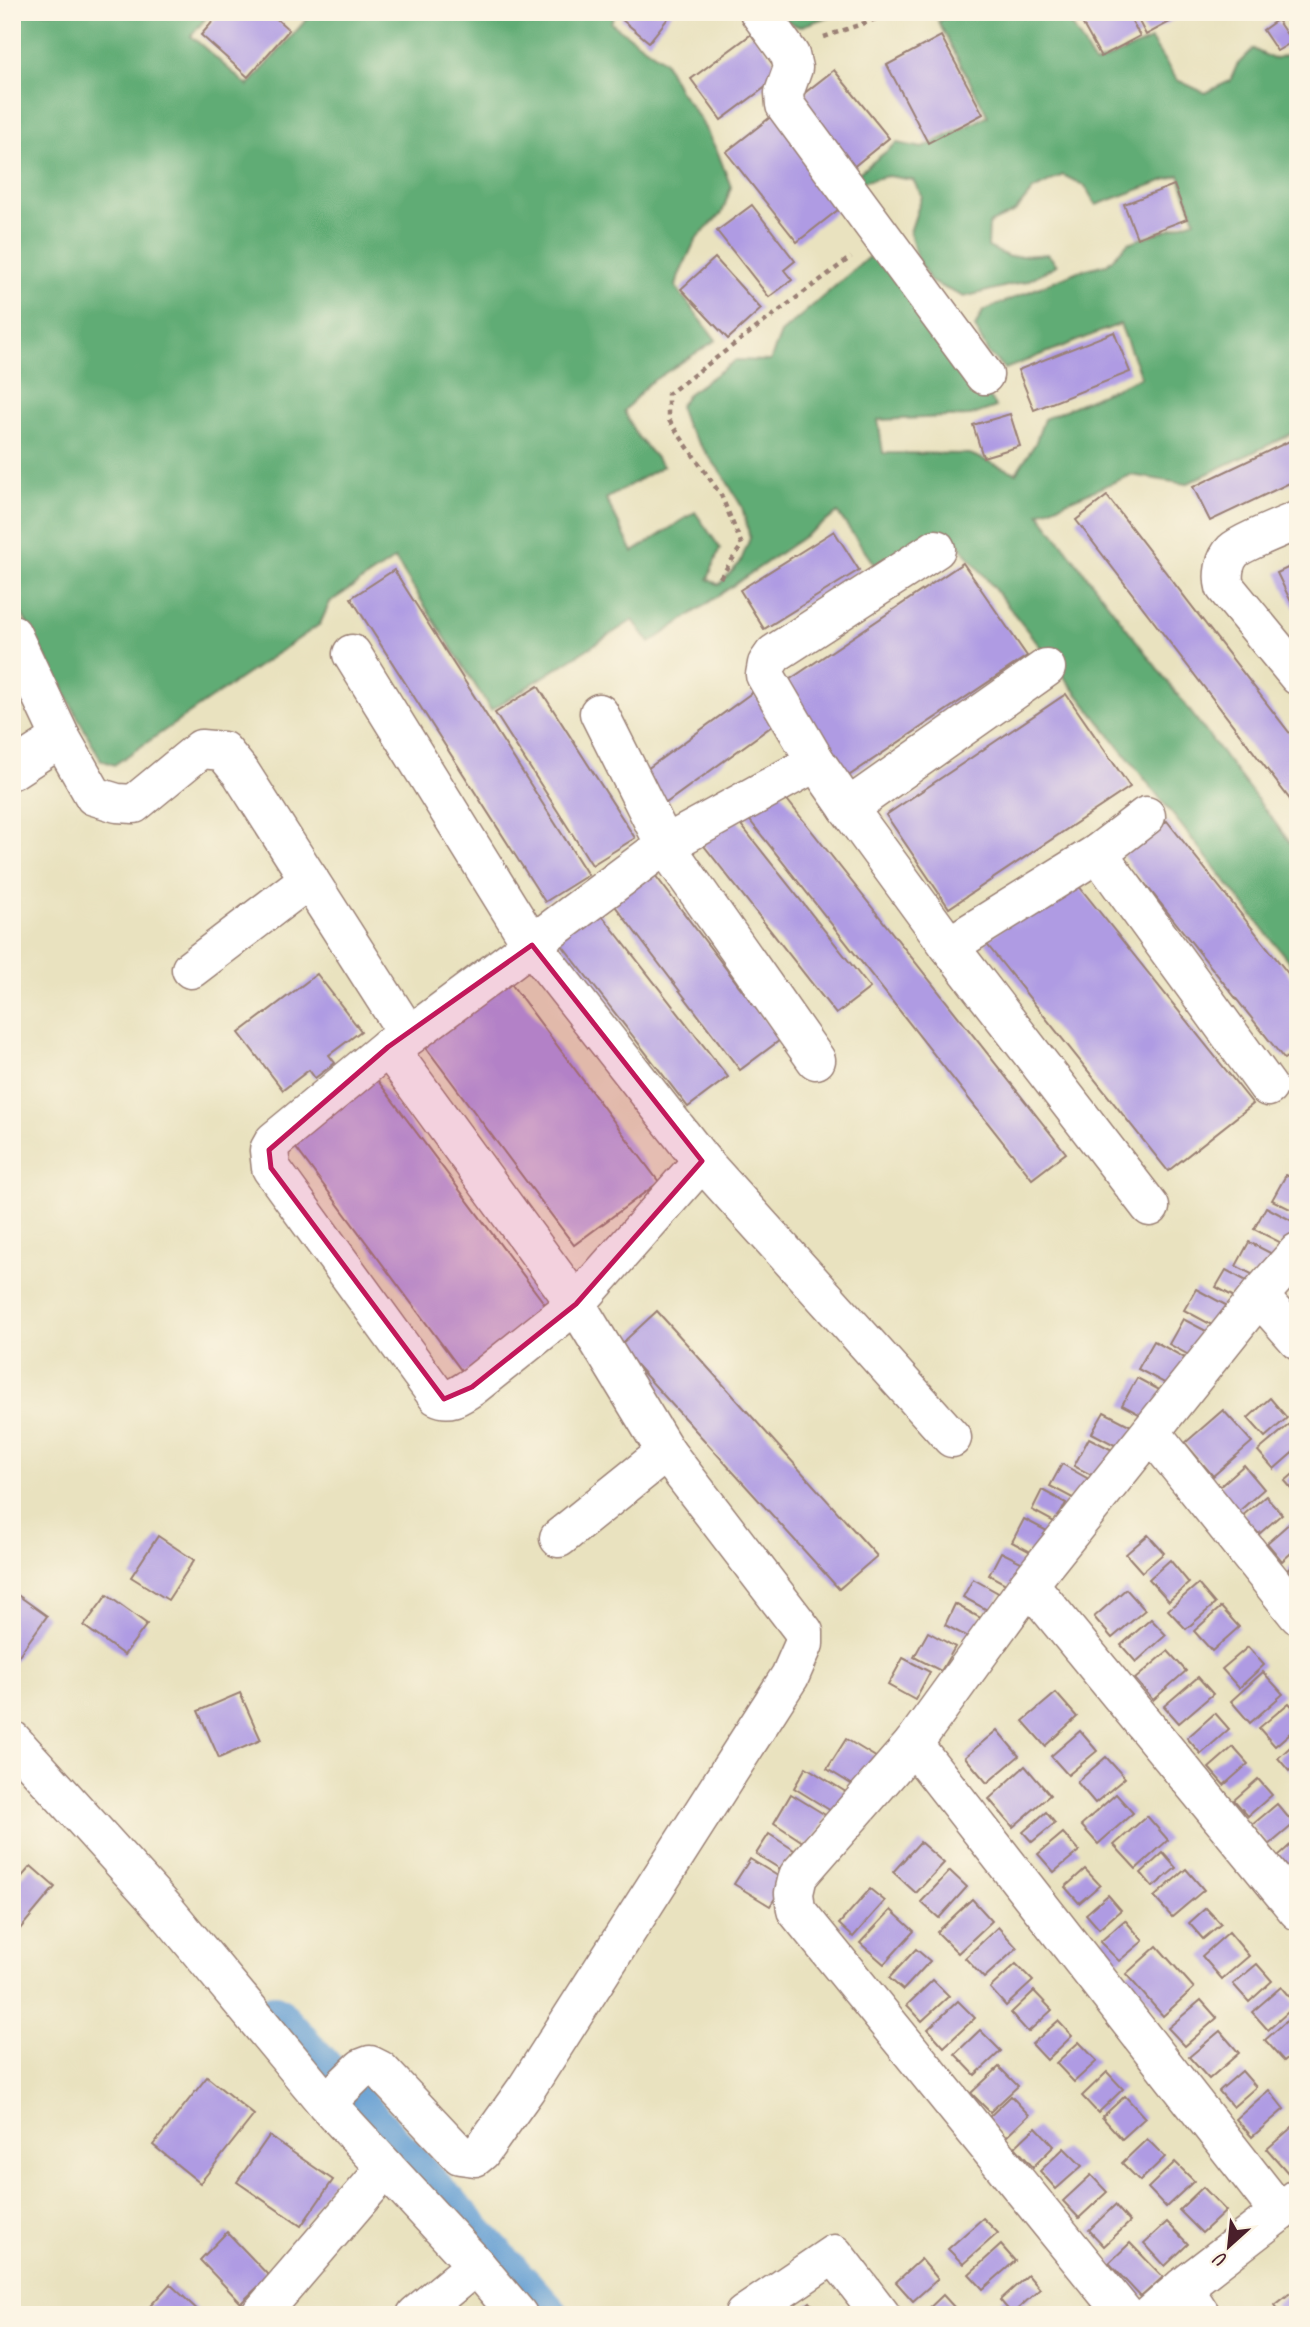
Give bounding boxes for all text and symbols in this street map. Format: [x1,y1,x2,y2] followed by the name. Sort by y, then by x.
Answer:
[1194,2212,1264,2282] north arrow
[1209,2246,1231,2273] text: U

